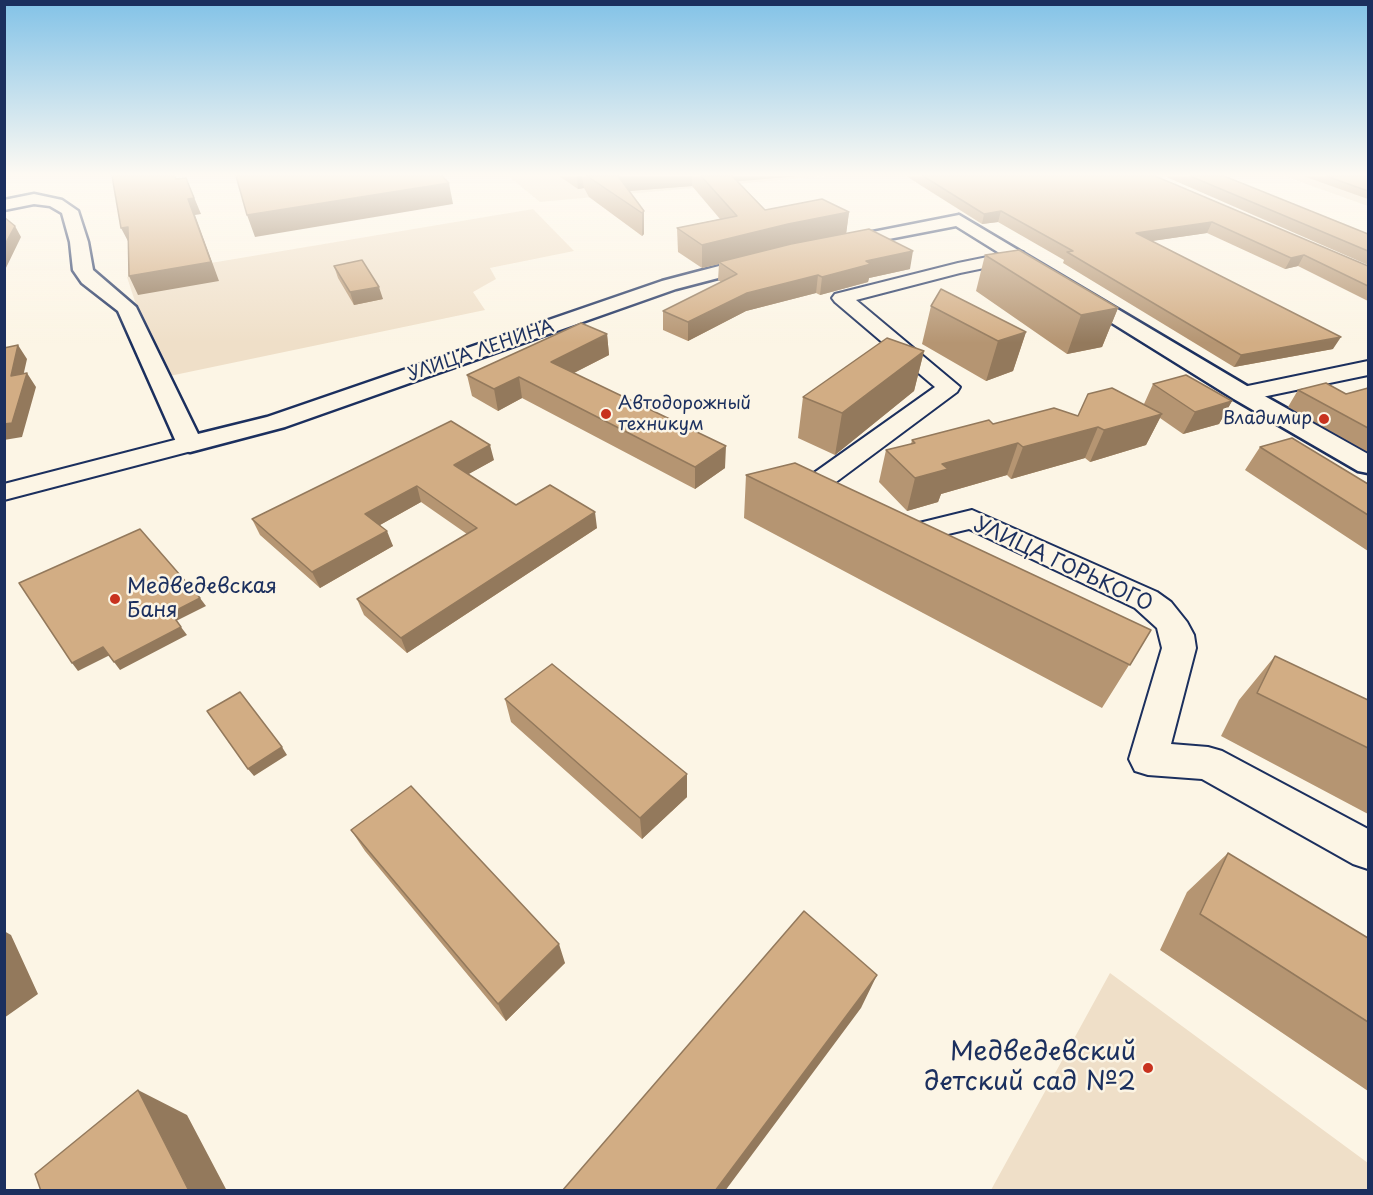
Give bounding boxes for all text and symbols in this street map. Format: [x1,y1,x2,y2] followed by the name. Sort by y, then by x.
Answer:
[405,316,557,386] street label: УЛИЦА ЛЕНИНА
[618,393,751,436] place label: Автодорожный техникум
[599,407,613,421] marker: Автодорожный техникум
[1223,408,1312,430] place label: Владимир
[1317,412,1331,426] marker: Владимир
[970,512,1156,618] street label: УЛИЦА ГОРЬКОГО
[127,574,277,624] place label: Медведевская Баня
[108,592,122,606] marker: Медведевская Баня
[924,1037,1136,1098] place label: Медведевский детский сад №2
[1141,1061,1155,1075] marker: Медведевский детский сад №2

